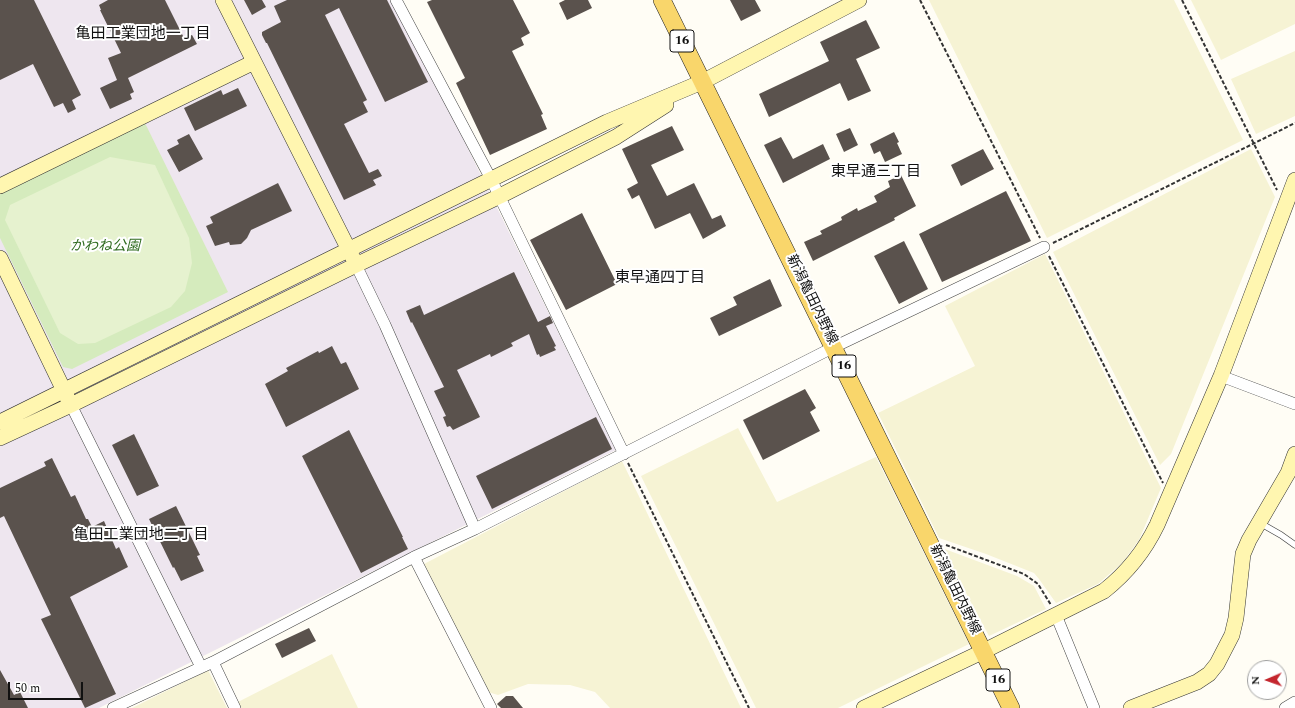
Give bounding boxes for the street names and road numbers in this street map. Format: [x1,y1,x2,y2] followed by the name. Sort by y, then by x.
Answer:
[670,30,694,52] road number: 16
[782,252,840,348] street label: 新潟亀田内野線
[832,355,856,377] road number: 16
[925,542,983,638] street label: 新潟亀田内野線
[986,669,1010,691] road number: 16

